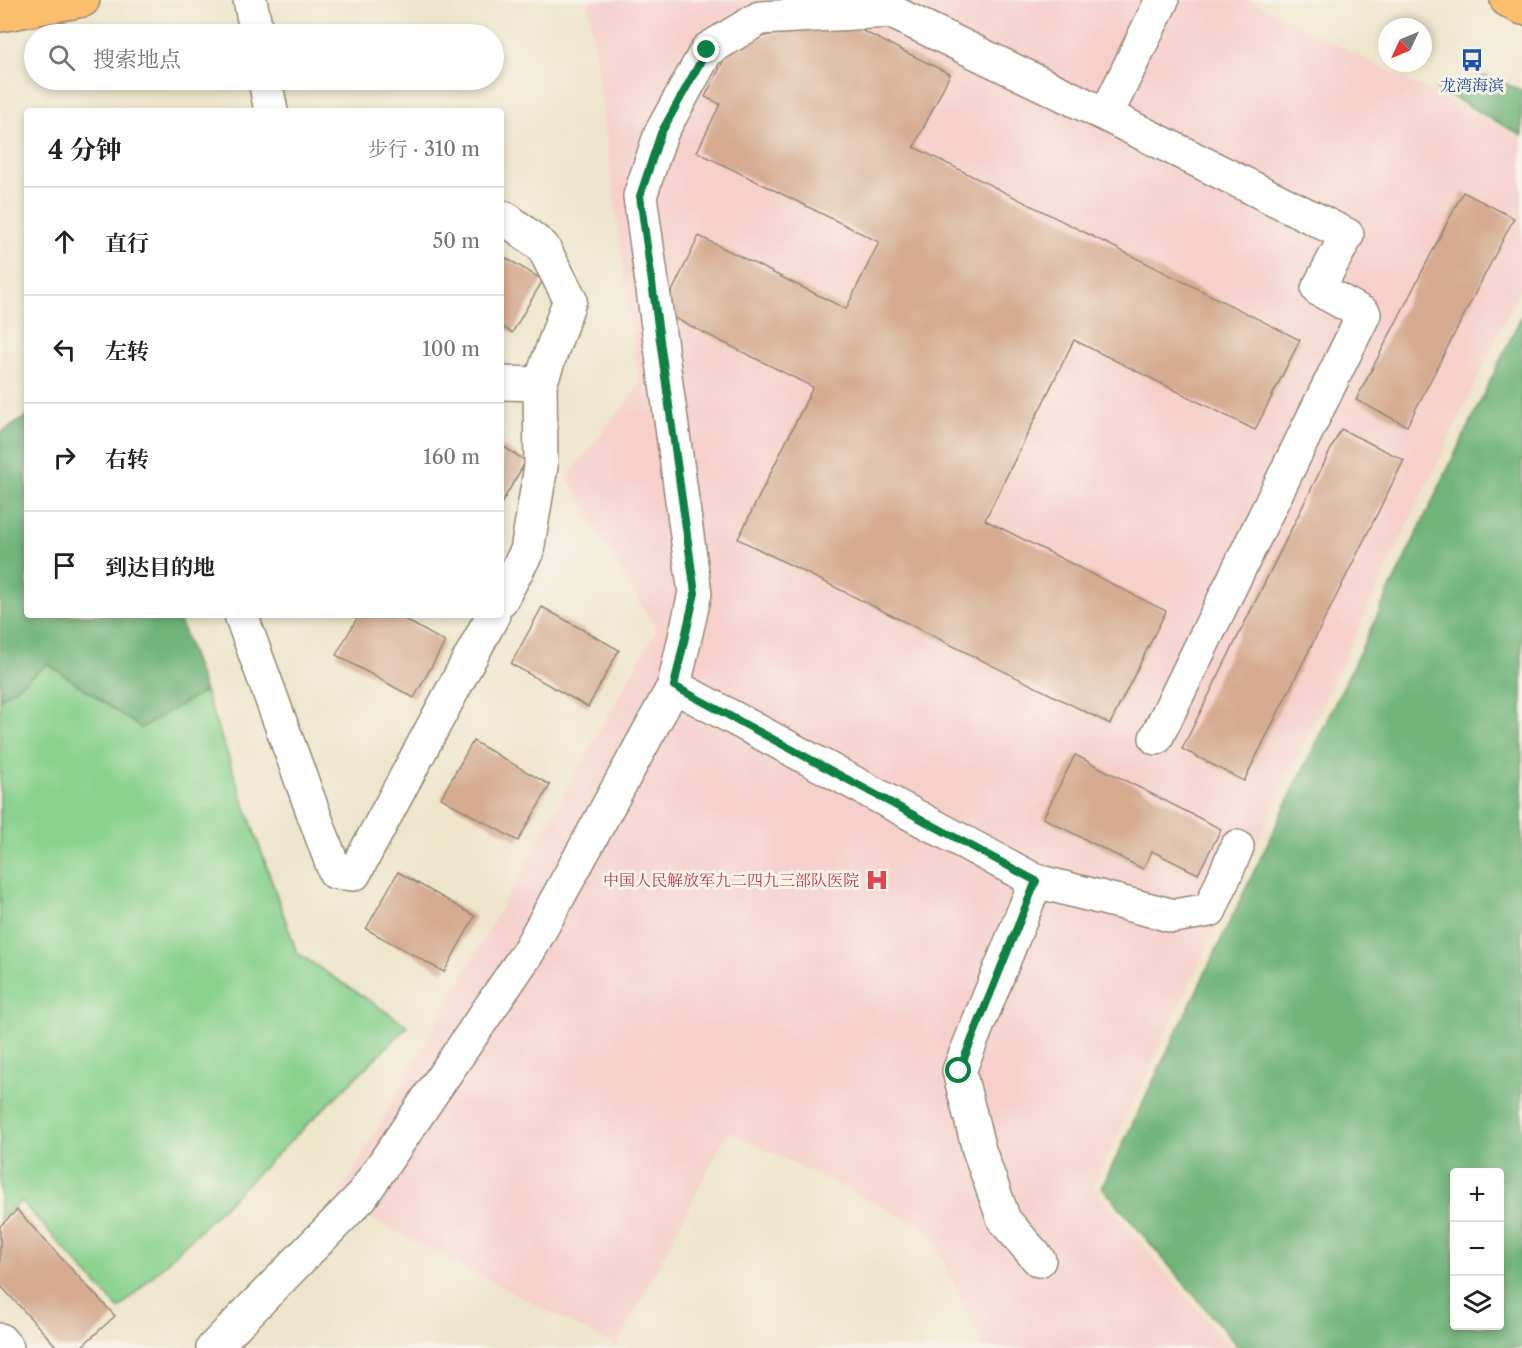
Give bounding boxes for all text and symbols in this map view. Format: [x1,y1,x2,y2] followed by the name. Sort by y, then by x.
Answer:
[1378,18,1432,72] north arrow
[24,24,504,90] search box
[693,36,719,62] route end
[45,41,78,74] icon: search
[93,46,181,73] text: 搜索地点
[1459,47,1485,73] bus stop icon: 龙湾海滨
[1440,75,1504,95] place label: 龙湾海滨
[48,134,122,166] text: 4 分钟
[368,137,480,161] text: 步行 · 310 m
[48,225,81,258] icon: ahead
[433,229,480,253] text: 50 m
[105,230,149,257] text: 直行
[48,333,81,366] icon: left
[422,337,480,361] text: 100 m
[105,338,149,365] text: 左转
[48,441,81,474] icon: right
[423,445,480,469] text: 160 m
[105,446,149,473] text: 右转
[48,549,81,582] icon: arrive
[105,554,215,581] text: 到达目的地
[864,867,890,893] hospital icon: 中国人民解放军九二四九三部队医院
[603,870,859,890] place label: 中国人民解放军九二四九三部队医院
[945,1057,971,1083] route start
[1450,1168,1504,1330] map controls
[1450,1168,1504,1222] button: +
[1450,1222,1504,1276] button: −
[1450,1276,1504,1330] button: layers

